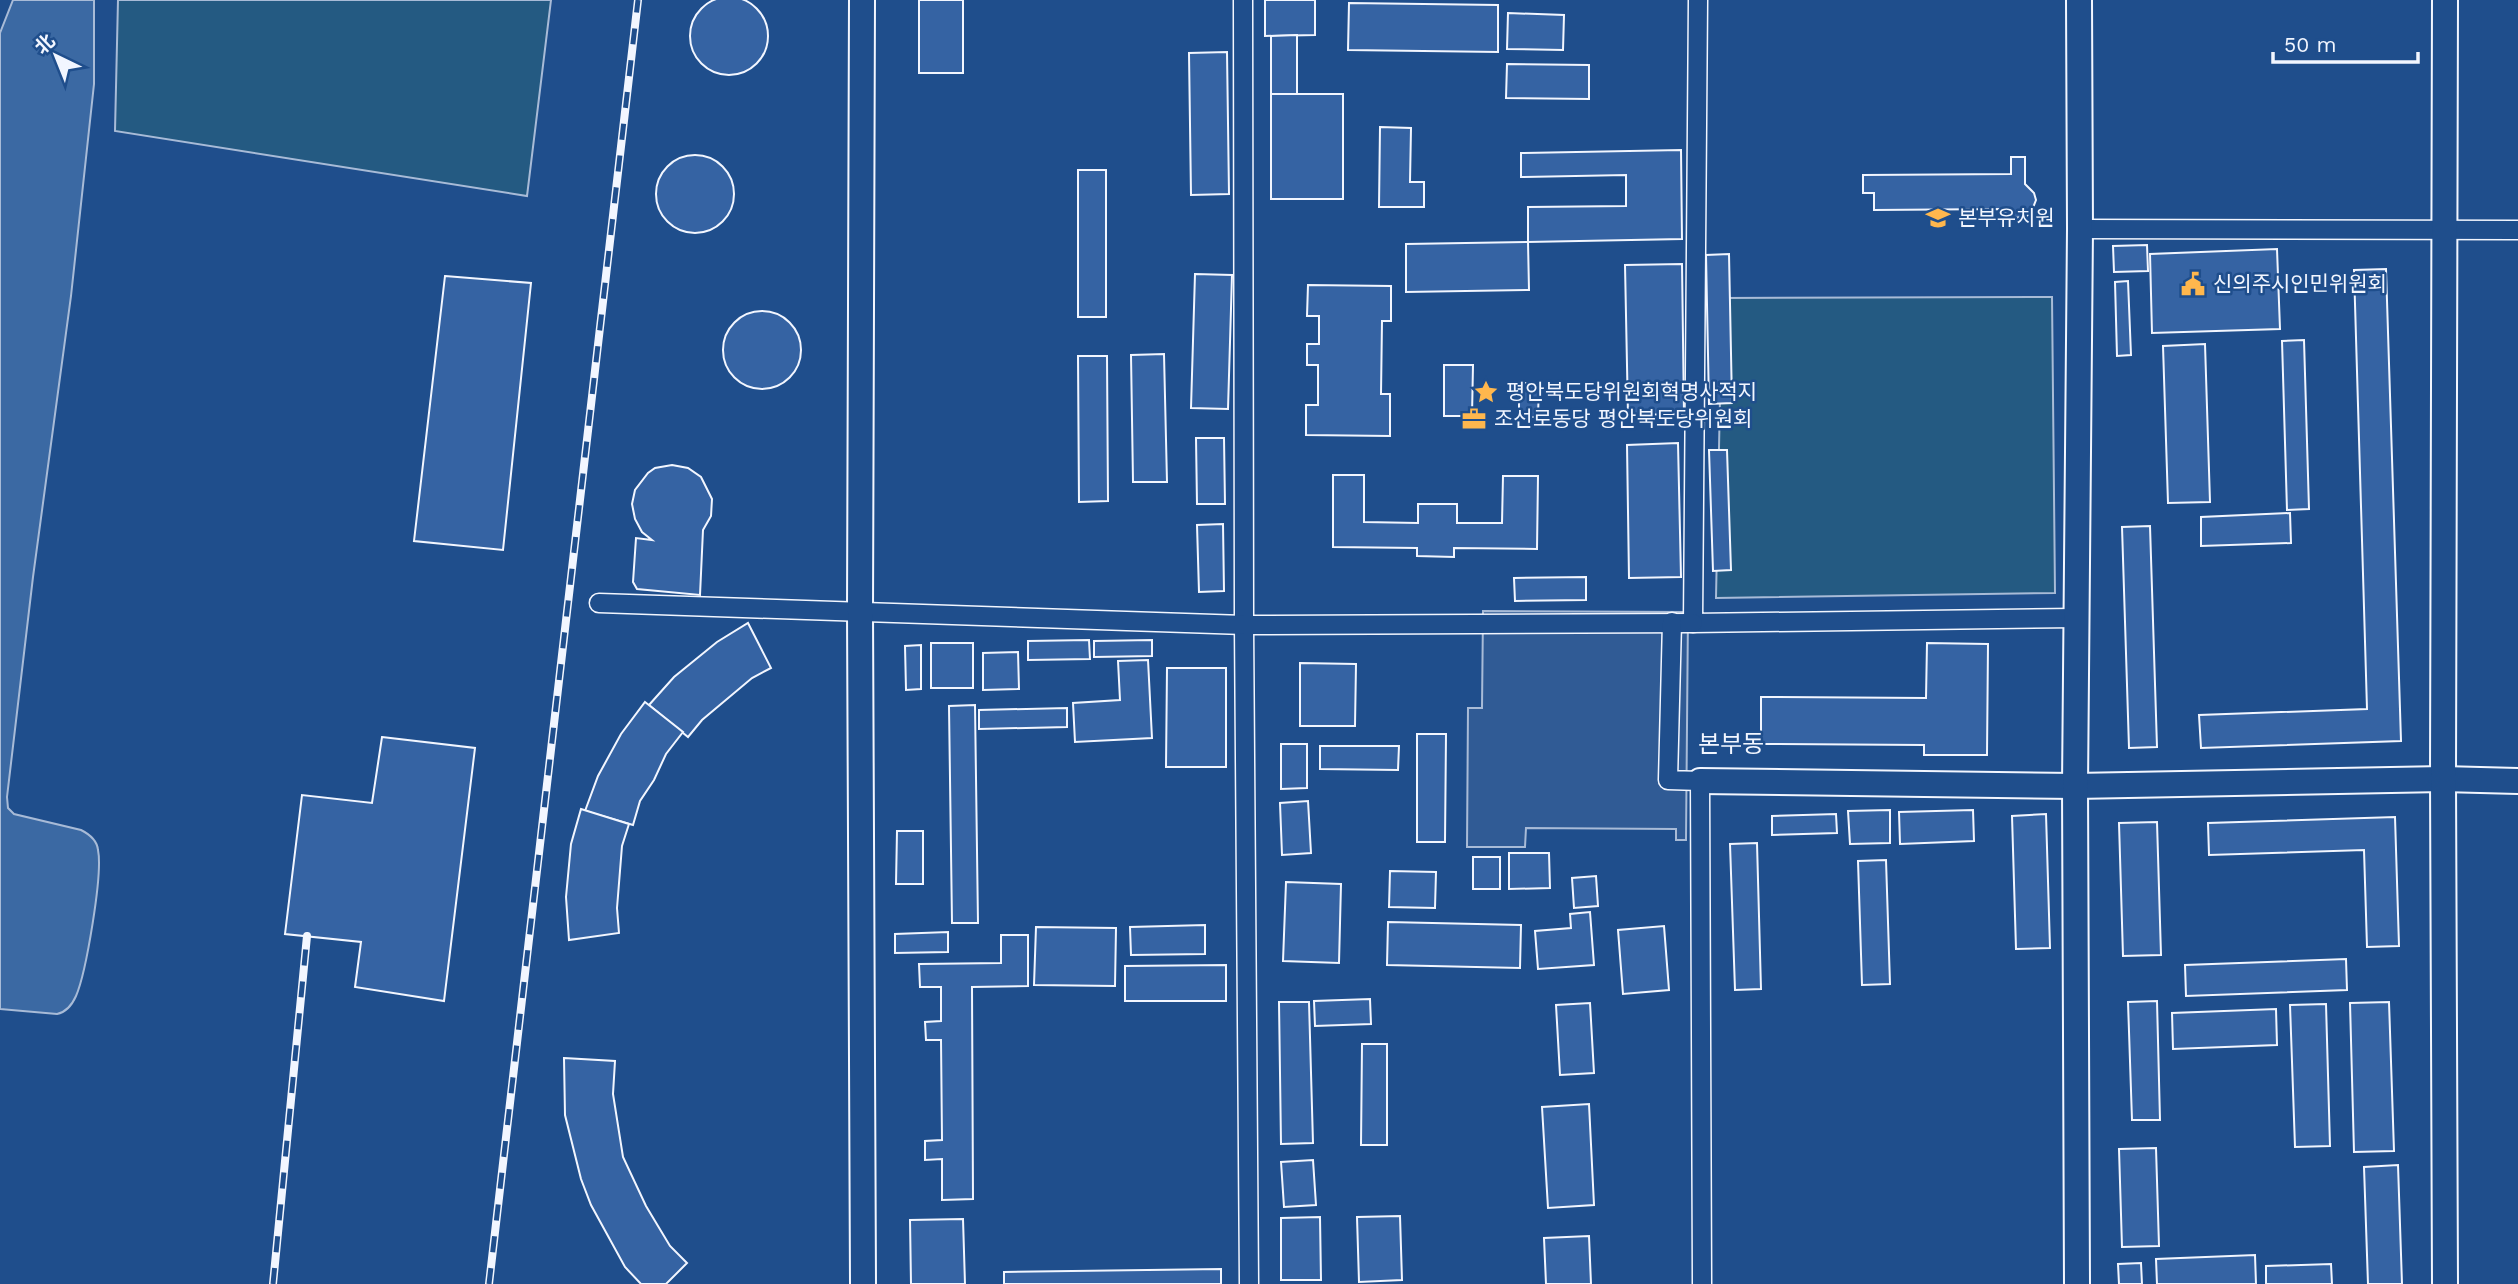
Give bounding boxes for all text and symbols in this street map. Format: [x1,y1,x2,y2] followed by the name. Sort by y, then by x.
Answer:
[21,21,91,91] north arrow
[2273,21,2418,65] scale bar
[30,29,60,59] text: 北
[2284,32,2336,57] text: 50 m
[1924,204,1952,232] school or university icon: 본부유치원
[1958,205,2055,230] place label: 본부유치원
[2179,270,2207,298] public building icon: 신의주시인민위원회
[2213,271,2387,296] place label: 신의주시인민위원회
[1472,378,1500,406] place icon: 평안북도당위원회혁명사적지
[1506,379,1757,404] place label: 평안북도당위원회혁명사적지
[1460,405,1488,433] office icon: 조선로동당 평안북도당위원회
[1494,406,1752,431] place label: 조선로동당 평안북도당위원회
[1698,730,1764,758] district label: 본부동

